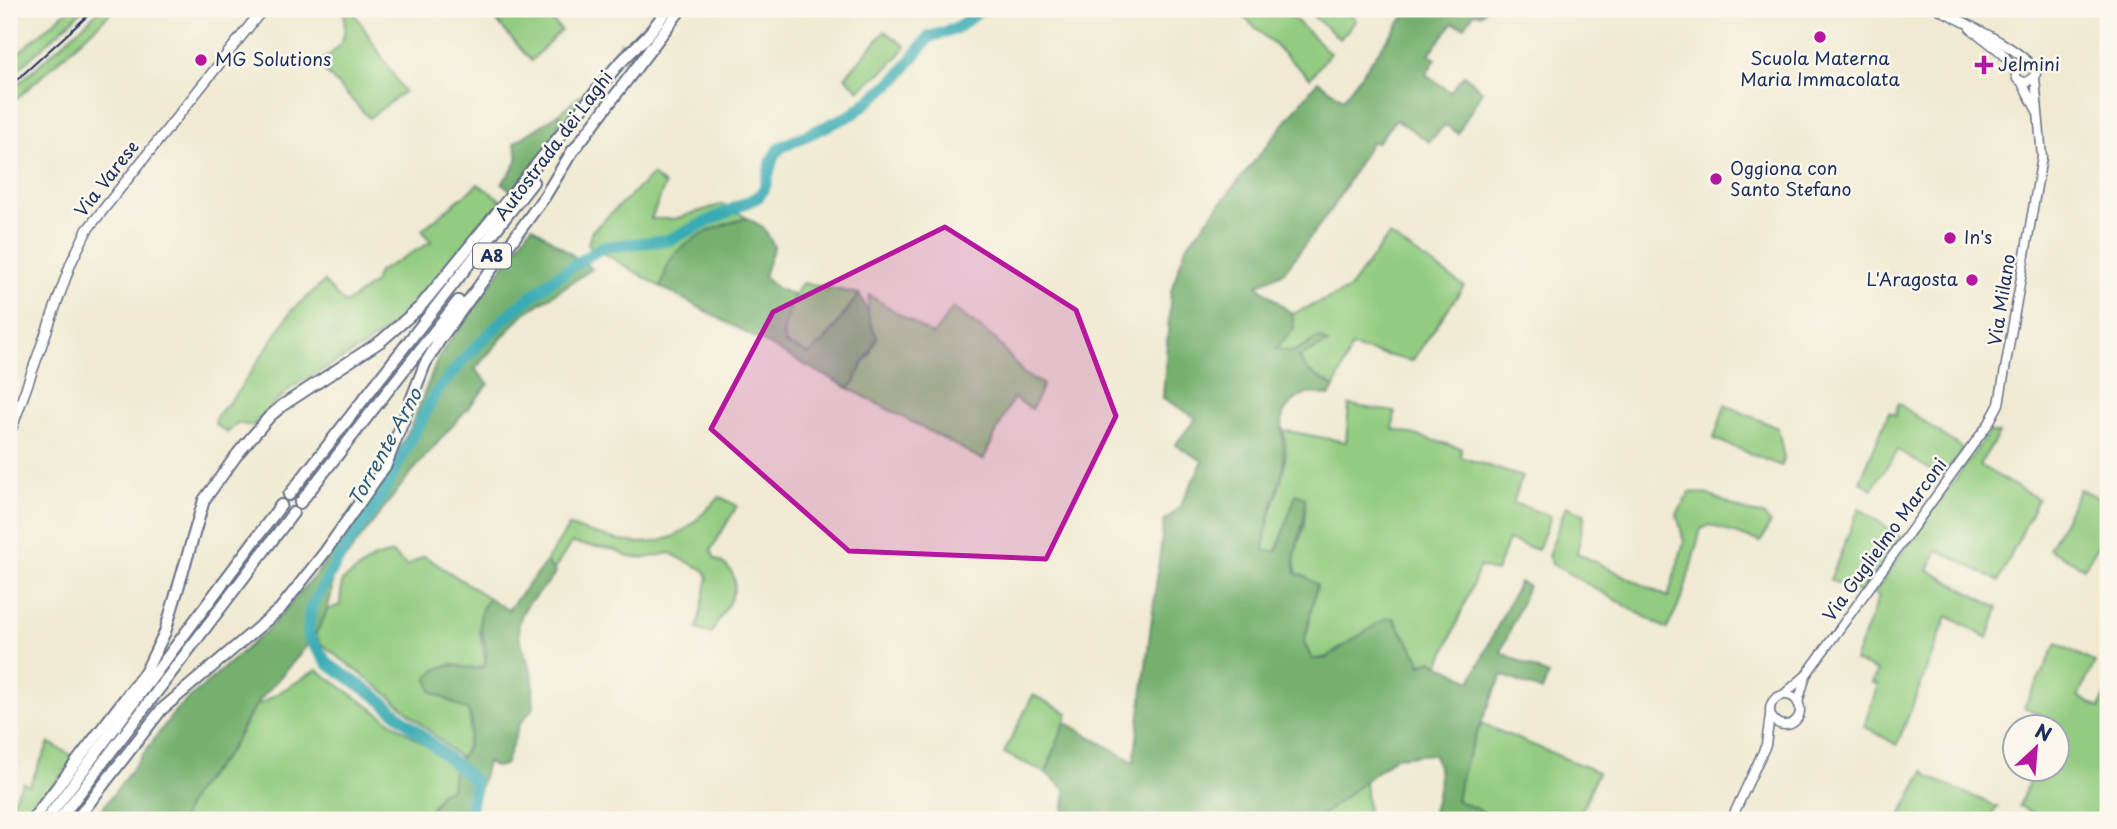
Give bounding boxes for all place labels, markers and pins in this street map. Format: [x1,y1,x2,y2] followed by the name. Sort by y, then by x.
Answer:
[1812,29,1828,45] marker: Scuola Materna Maria Immacolata
[1740,44,1900,92] place label: Scuola Materna Maria Immacolata
[215,45,331,72] place label: MG Solutions
[1998,50,2060,77] place label: Jelmini
[193,52,209,68] marker: MG Solutions
[1976,57,1992,73] marker: Jelmini
[1730,154,1852,202] place label: Oggiona con Santo Stefano
[1708,171,1724,187] marker: Oggiona con Santo Stefano
[1964,223,1992,250] place label: In's
[1942,230,1958,246] marker: In's
[1866,265,1959,292] place label: L'Aragosta
[1964,272,1980,288] marker: L'Aragosta

